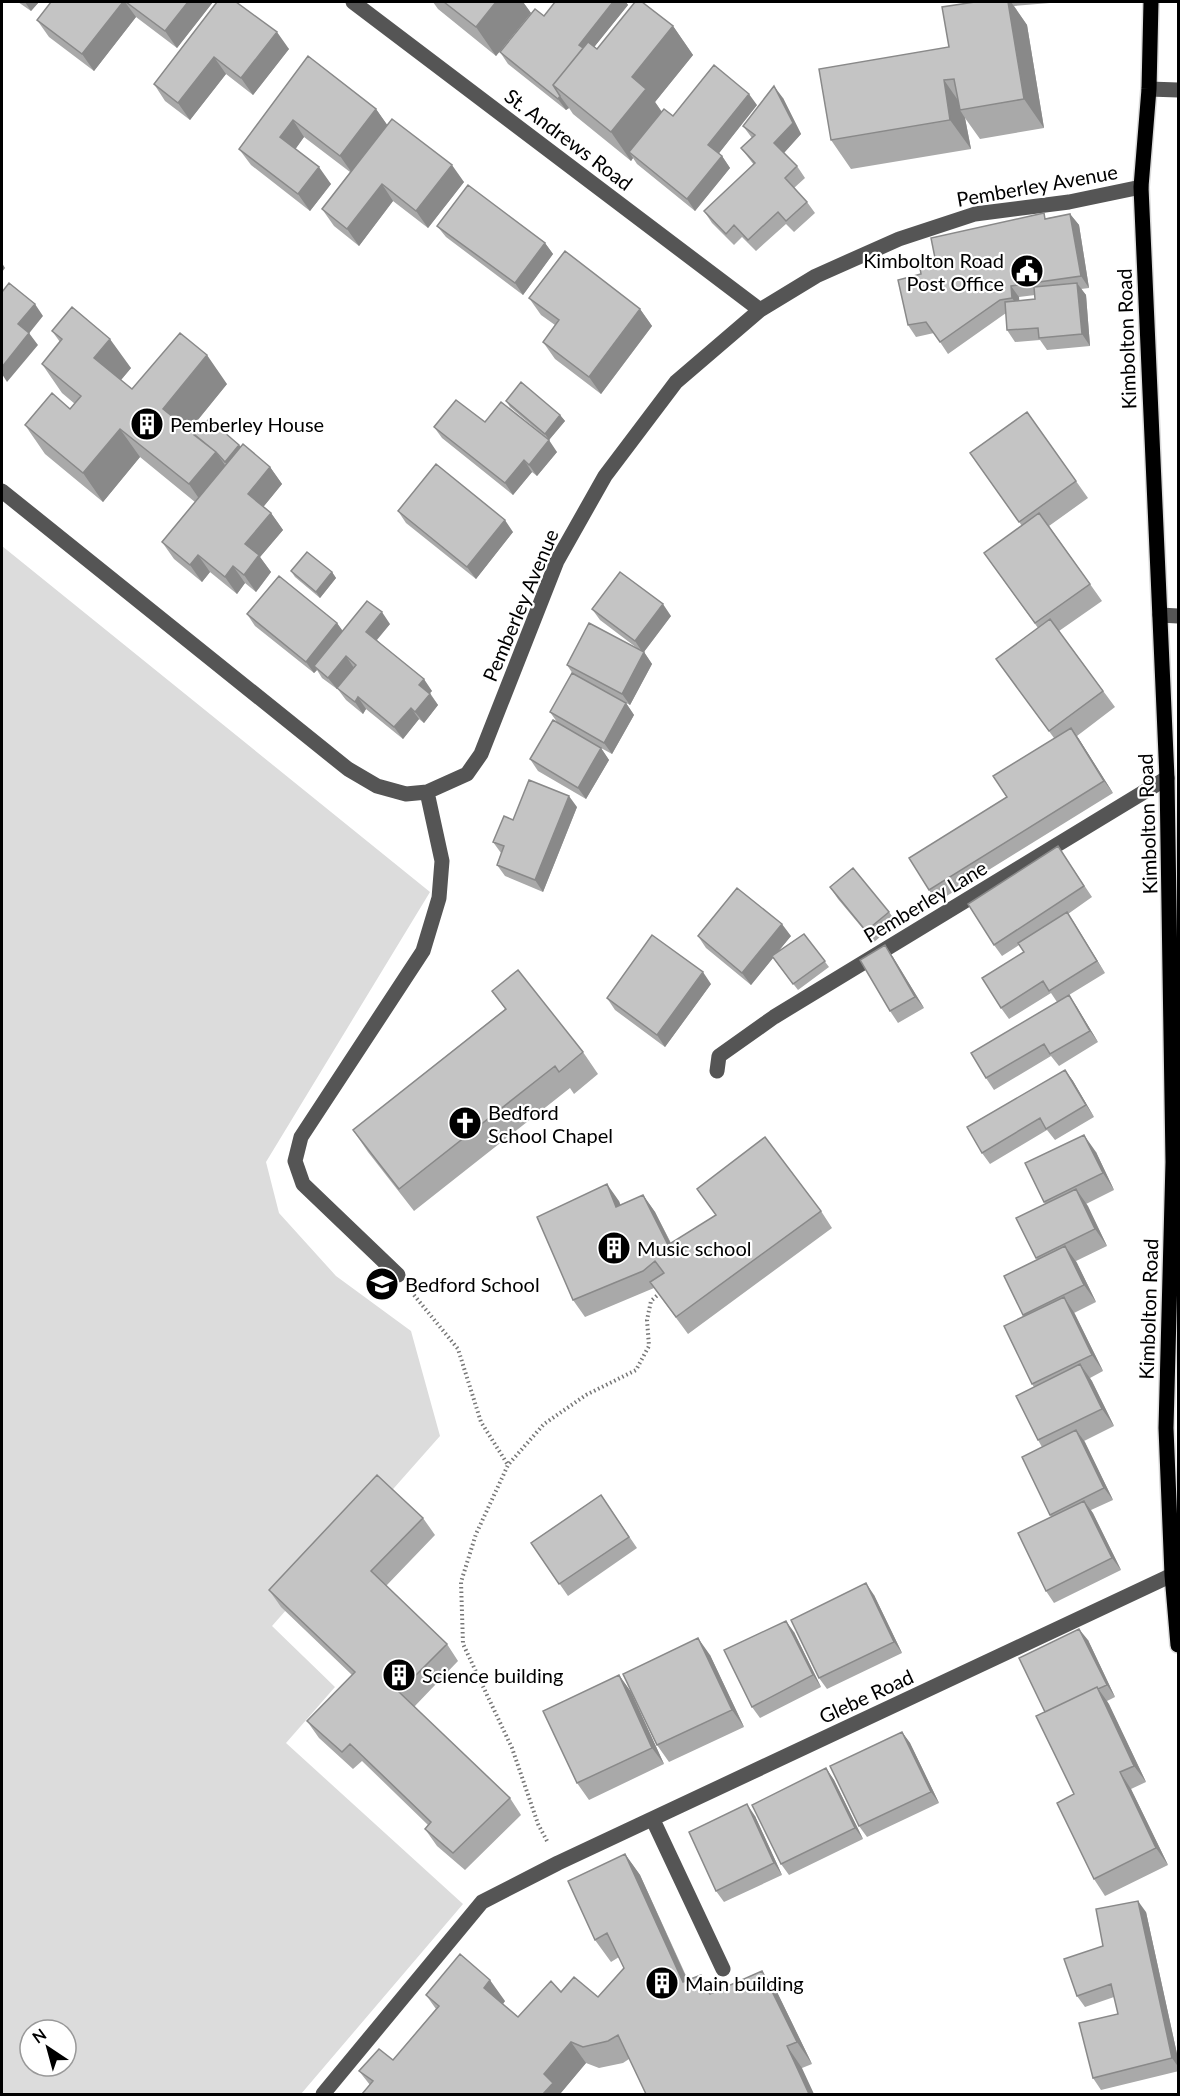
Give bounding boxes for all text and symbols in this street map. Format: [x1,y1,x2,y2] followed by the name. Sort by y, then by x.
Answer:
[500,83,638,195] street label: St. Andrews Road
[955,159,1119,211] street label: Pemberley Avenue
[863,248,1004,295] place label: Kimbolton Road Post Office
[1009,253,1045,289] public building icon: Kimbolton Road Post Office
[1112,268,1140,410] street label: Kimbolton Road
[129,406,165,442] building icon: Pemberley House
[170,412,324,436] place label: Pemberley House
[477,525,563,685] street label: Pemberley Avenue
[1133,753,1161,895] street label: Kimbolton Road
[859,855,991,947] street label: Pemberley Lane
[488,1100,613,1147] place label: Bedford School Chapel
[447,1105,483,1141] church icon: Bedford School Chapel
[596,1230,632,1266] building icon: Music school
[637,1236,751,1260] place label: Music school
[1134,1238,1162,1380] street label: Kimbolton Road
[364,1266,400,1302] school or university icon: Bedford School
[405,1272,540,1296] place label: Bedford School
[381,1657,417,1693] building icon: Science building
[422,1663,563,1687] place label: Science building
[815,1664,917,1728] street label: Glebe Road
[644,1965,680,2001] building icon: Main building
[685,1971,804,1995] place label: Main building
[18,2018,78,2078] north arrow
[28,2024,49,2047] text: N

